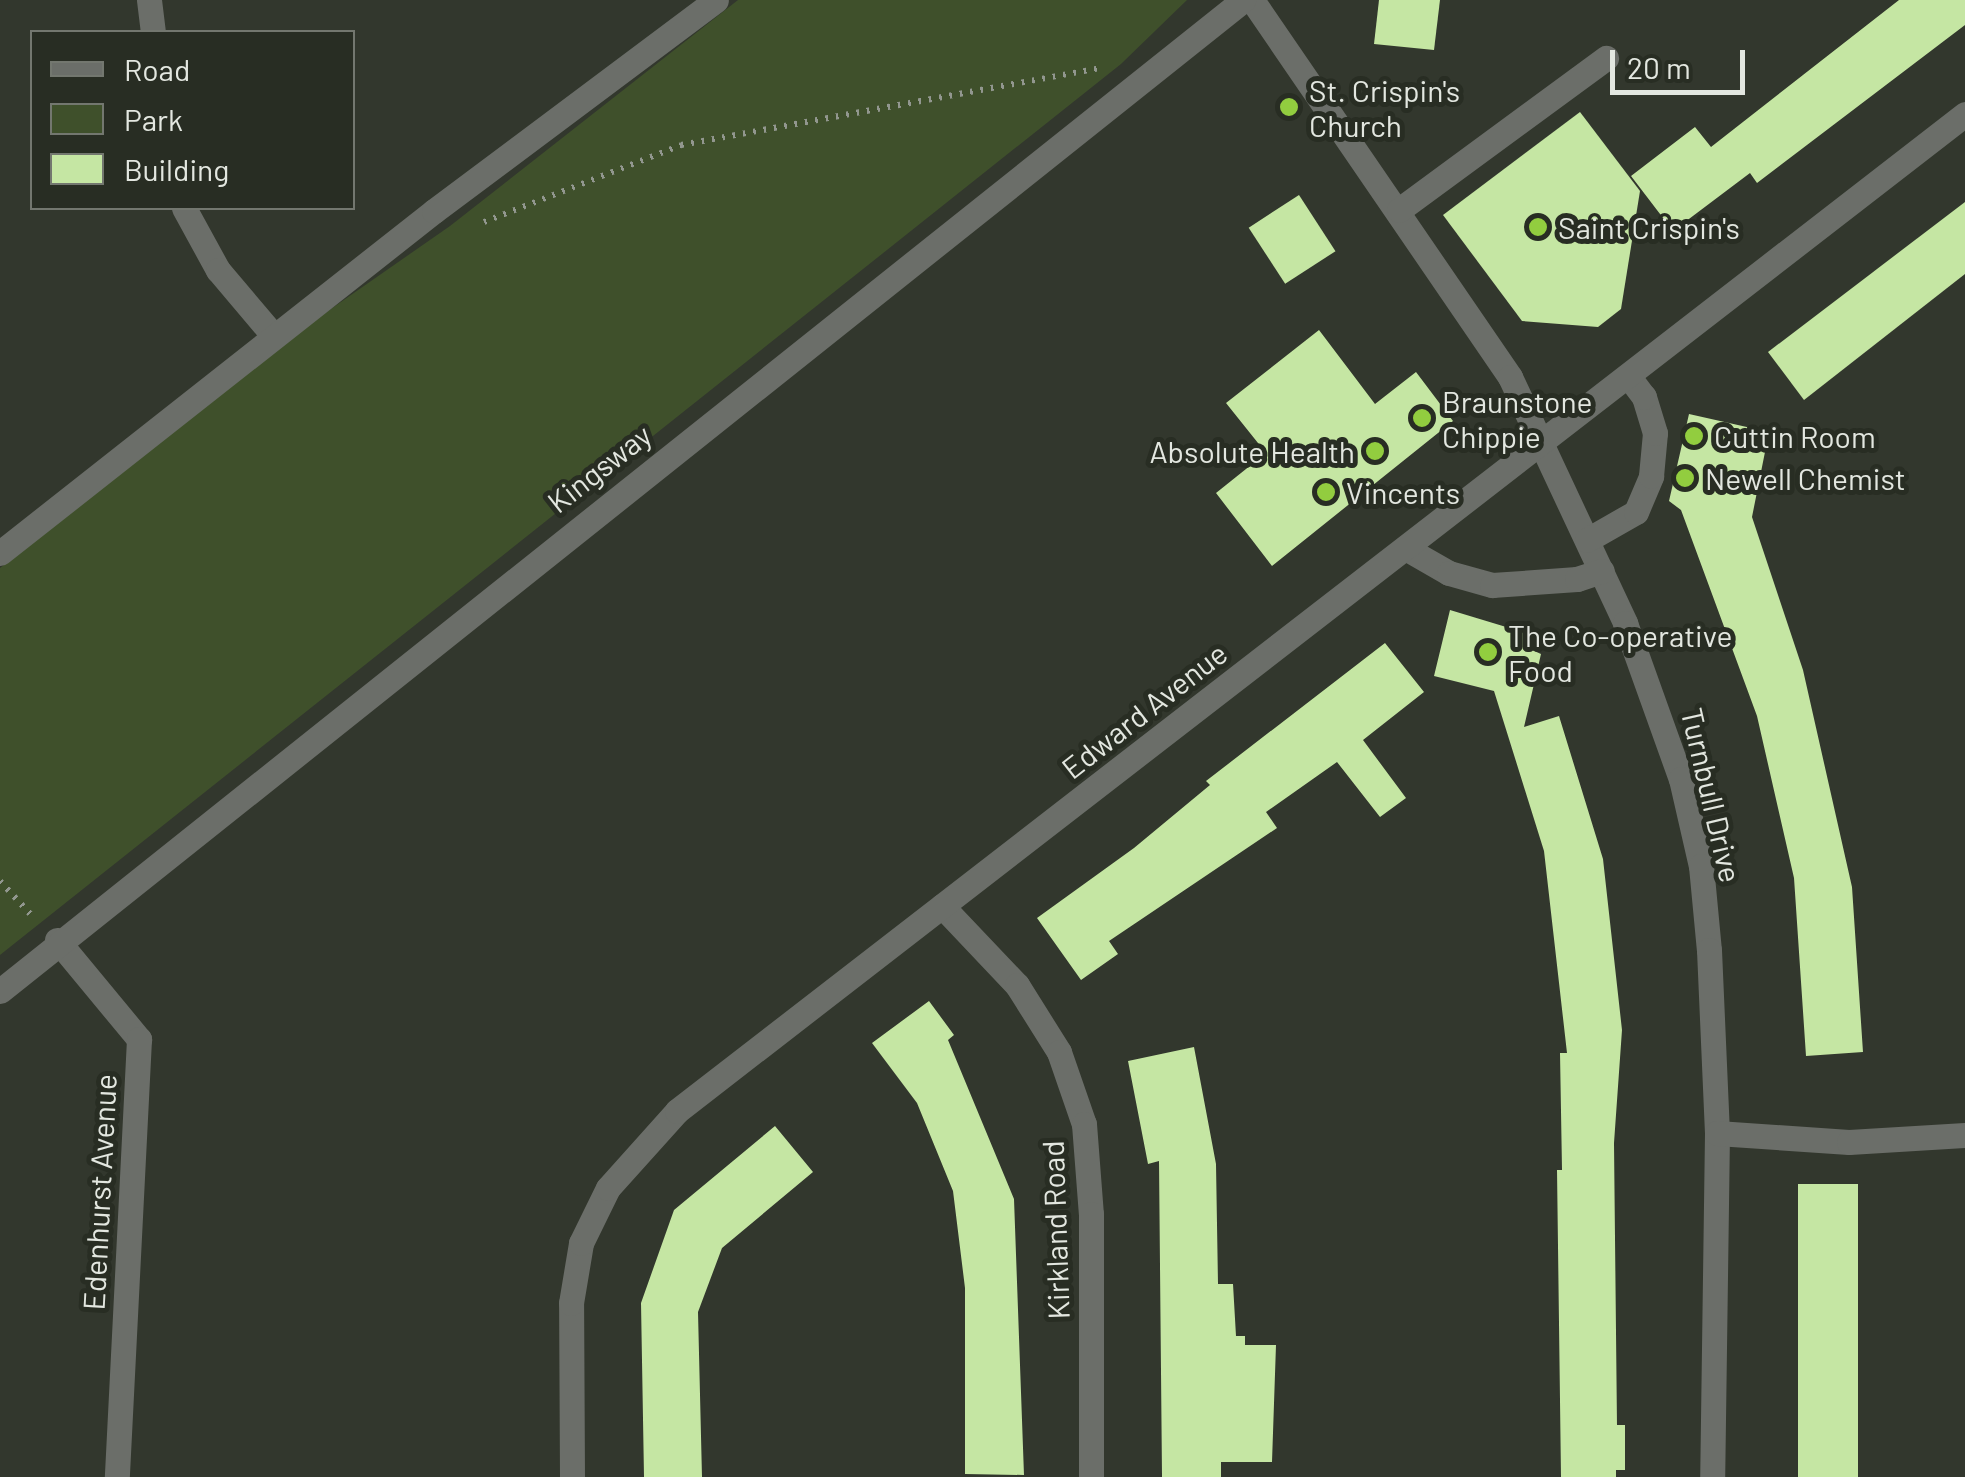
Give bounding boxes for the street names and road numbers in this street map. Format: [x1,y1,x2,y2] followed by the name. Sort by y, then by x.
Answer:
[540,416,658,520] street label: Kingsway
[1054,634,1234,786] street label: Edward Avenue
[1674,704,1750,886] street label: Turnbull Drive
[75,1073,123,1311] street label: Edenhurst Avenue
[1034,1140,1076,1320] street label: Kirkland Road

